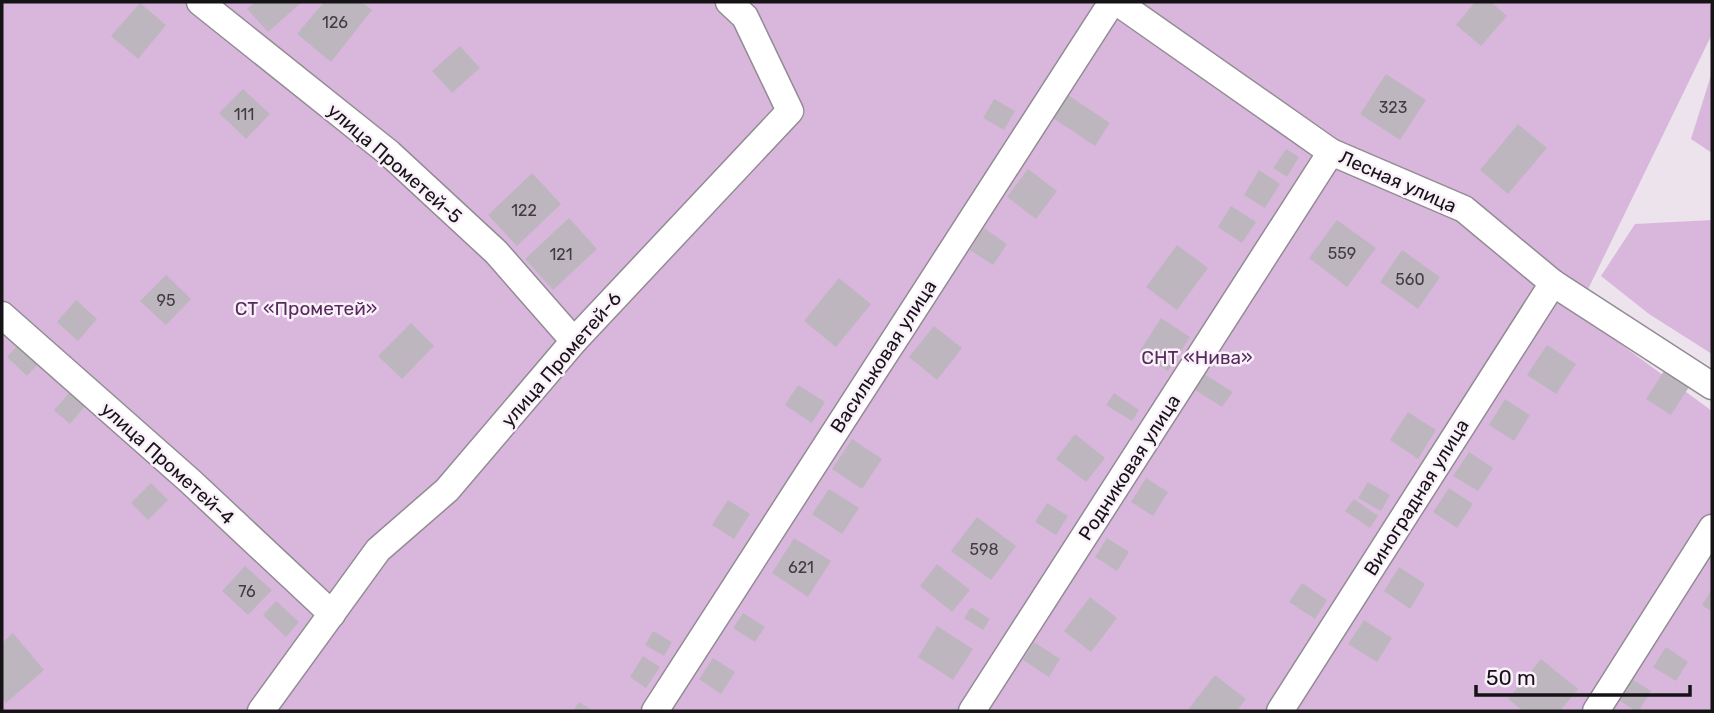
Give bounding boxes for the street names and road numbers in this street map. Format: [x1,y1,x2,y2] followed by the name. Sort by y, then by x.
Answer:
[323,99,467,228] street label: улица Прометей-5
[1335,145,1460,218] street label: Лесная улица
[826,276,941,437] street label: Васильковая улица
[497,287,626,432] street label: улица Прометей-6
[1074,390,1185,544] street label: Родниковая улица
[96,397,239,529] street label: улица Прометей-4
[1359,415,1474,580] street label: Виноградная улица

